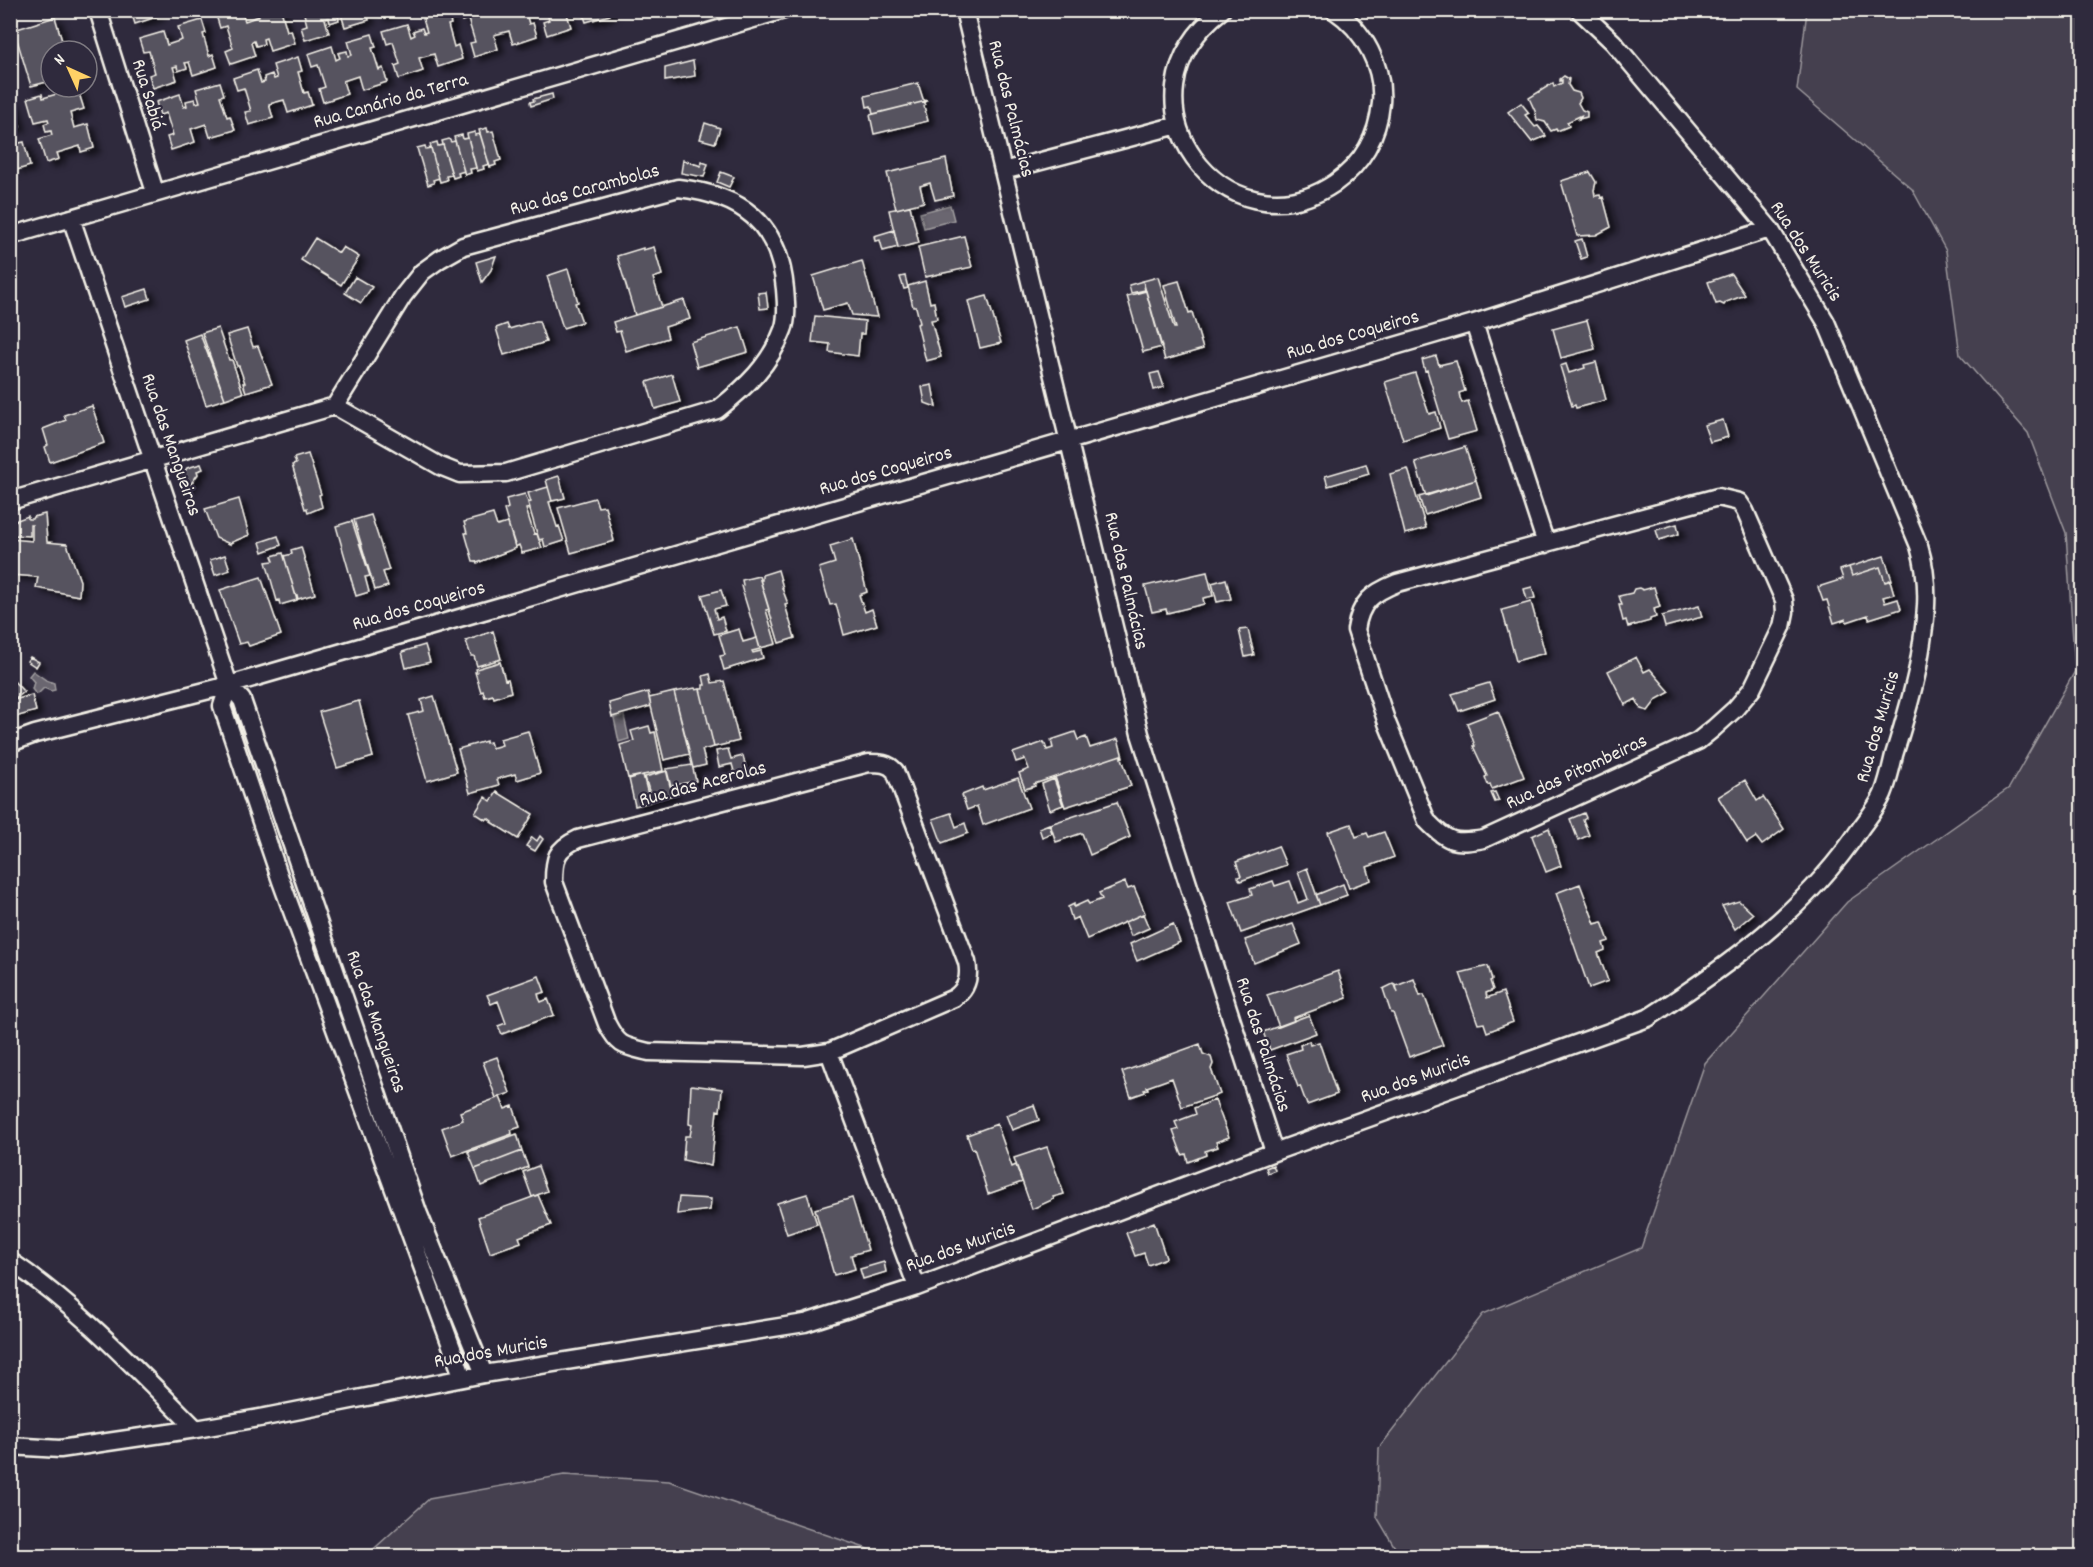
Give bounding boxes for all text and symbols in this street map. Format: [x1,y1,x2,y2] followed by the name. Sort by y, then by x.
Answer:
[979,37,1041,181] street label: Rua das Palmácias
[39,39,99,99] north arrow
[49,49,71,71] text: N
[123,56,171,134] street label: Rua Sabiá
[310,66,472,137] street label: Rua Canário da Terra
[507,158,663,224] street label: Rua das Carambolas
[1762,196,1848,308] street label: Rua dos Muricis
[1283,304,1423,368] street label: Rua dos Coqueiros
[132,370,208,520] street label: Rua das Mangueiras
[816,440,956,504] street label: Rua dos Coqueiros
[1096,509,1154,653] street label: Rua das Palmácias
[349,575,489,639] street label: Rua dos Coqueiros
[1850,668,1908,786] street label: Rua dos Muricis
[1502,728,1652,818] street label: Rua das Pitombeiras
[636,755,770,815] street label: Rua das Acerolas
[337,947,413,1097] street label: Rua das Mangueiras
[1227,974,1297,1116] street label: Rua das Palmácias
[1357,1046,1475,1112] street label: Rua dos Muricis
[902,1215,1020,1281] street label: Rua dos Muricis
[432,1329,550,1377] street label: Rua dos Muricis

